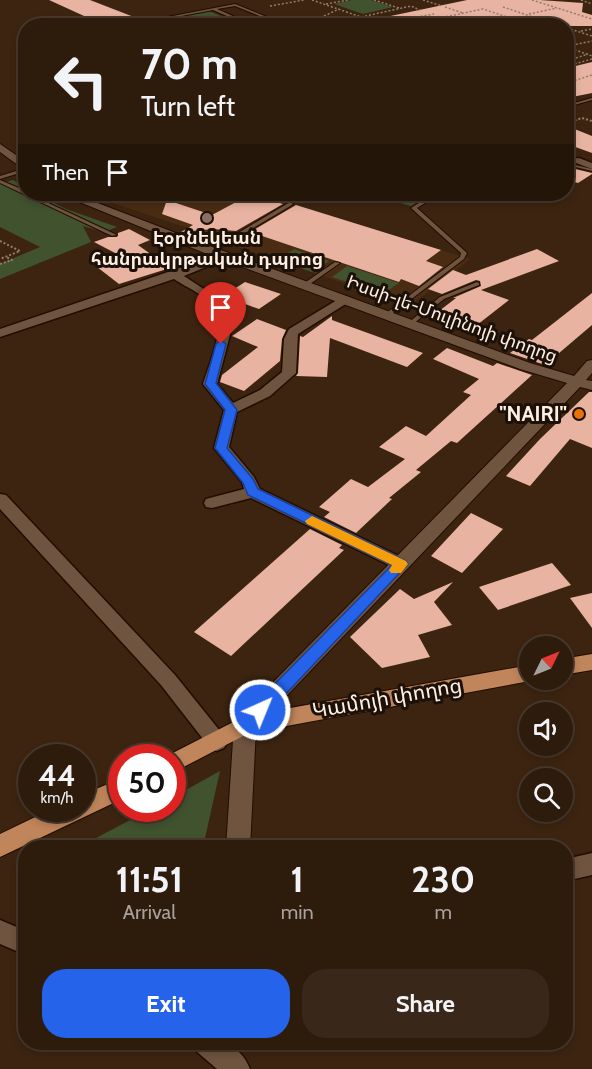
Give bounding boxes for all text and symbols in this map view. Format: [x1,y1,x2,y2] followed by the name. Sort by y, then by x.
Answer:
[141,38,238,90] text: 70 m
[42,42,120,120] icon: left
[141,90,235,123] text: Turn left
[101,156,134,189] icon: arrive
[42,159,89,186] text: Then
[200,211,214,225] marker: Էօրնեկեան հանրակրթական դպրոց
[91,227,323,270] place label: Էօրնեկեան հանրակրթական դպրոց
[344,271,560,367] street label: Իսսի-լե-Մուլինոյի փողոց
[195,282,246,344] pin
[204,291,237,324] icon: arrive
[499,401,567,426] place label: "NAIRI"
[572,407,586,421] marker: "NAIRI"
[519,636,573,690] north arrow
[519,636,573,822] map controls
[310,672,464,723] street label: Կամոյի փողոց
[228,678,292,742] position arrow
[519,702,573,756] button: sound
[108,744,186,822] speed limit sign: 50
[38,757,76,794] text: 44
[519,768,573,822] button: search
[41,789,73,807] text: km/h
[116,857,183,901] text: 11:51
[290,857,304,901] text: 1
[411,857,475,901] text: 230
[123,900,176,924] text: Arrival
[281,900,314,924] text: min
[435,900,452,924] text: m
[42,969,290,1038] button: Exit
[302,969,549,1038] button: Share

